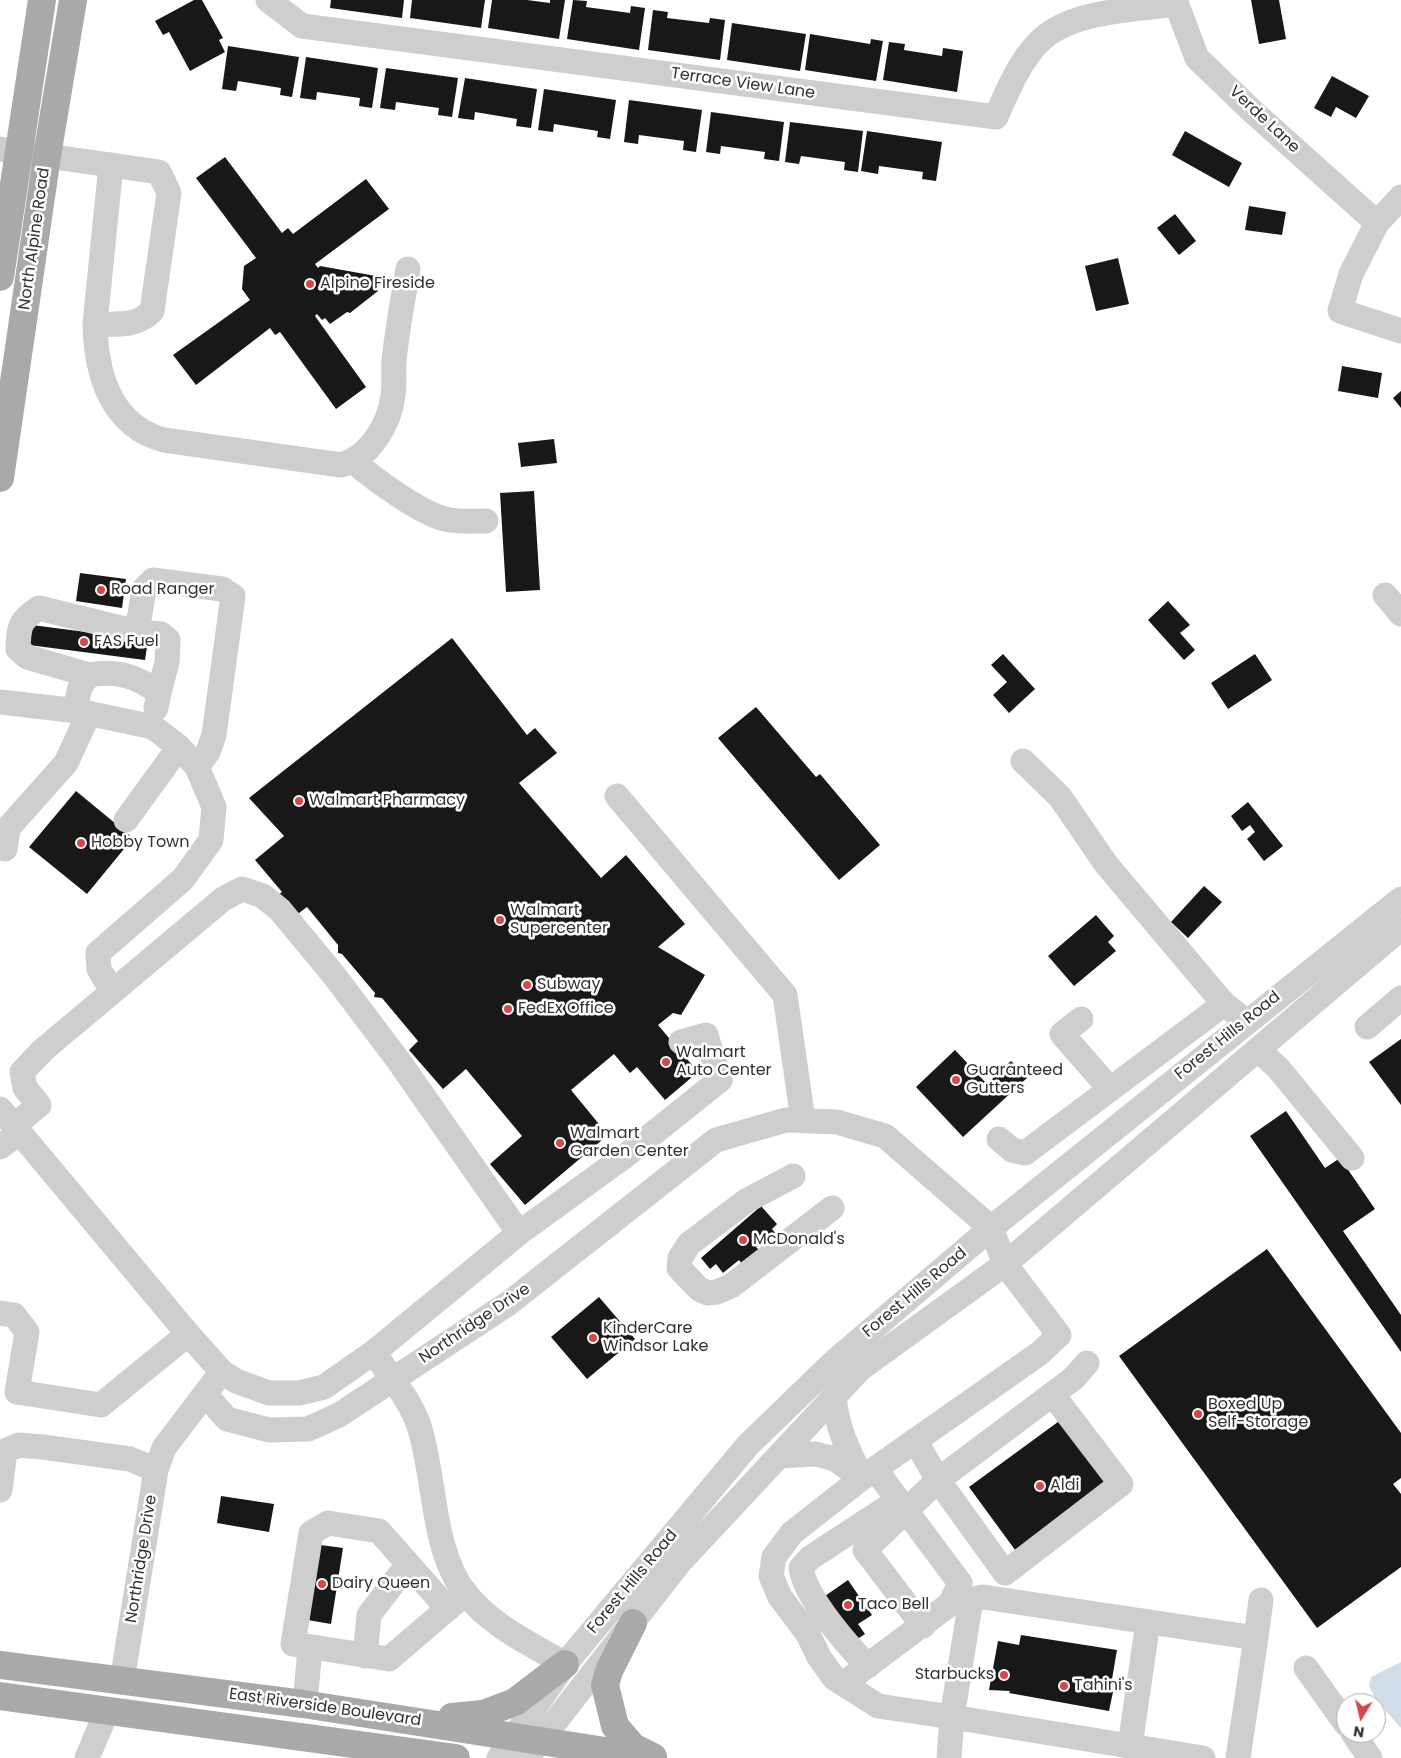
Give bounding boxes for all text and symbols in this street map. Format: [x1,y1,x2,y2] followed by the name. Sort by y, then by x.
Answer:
[670,64,816,104] street label: Terrace View Lane
[1225,82,1303,158] street label: Verde Lane
[16,167,54,311] street label: North Alpine Road
[320,274,435,294] place label: Alpine Fireside
[304,278,316,290] marker: Alpine Fireside
[111,580,214,600] place label: Road Ranger
[95,584,107,596] marker: Road Ranger
[94,632,159,652] place label: FAS Fuel
[78,636,90,648] marker: FAS Fuel
[309,791,465,811] place label: Walmart Pharmacy
[293,795,305,807] marker: Walmart Pharmacy
[91,833,189,853] place label: Hobby Town
[75,837,87,849] marker: Hobby Town
[510,901,608,939] place label: Walmart Supercenter
[494,914,506,926] marker: Walmart Supercenter
[537,975,600,995] place label: Subway
[521,979,533,991] marker: Subway
[1172,988,1284,1084] street label: Forest Hills Road
[518,999,614,1019] place label: FedEx Office
[502,1003,514,1015] marker: FedEx Office
[676,1043,772,1081] place label: Walmart Auto Center
[660,1056,672,1068] marker: Walmart Auto Center
[966,1061,1063,1099] place label: Guaranteed Gutters
[950,1074,962,1086] marker: Guaranteed Gutters
[570,1124,689,1162] place label: Walmart Garden Center
[554,1137,566,1149] marker: Walmart Garden Center
[753,1230,845,1250] place label: McDonald's
[737,1234,749,1246] marker: McDonald's
[859,1244,971,1342] street label: Forest Hills Road
[416,1280,534,1368] street label: Northridge Drive
[603,1319,708,1357] place label: KinderCare Windsor Lake
[587,1332,599,1344] marker: KinderCare Windsor Lake
[1208,1395,1308,1433] place label: Boxed Up Self-Storage
[1192,1408,1204,1420] marker: Boxed Up Self-Storage
[1050,1476,1079,1496] place label: Aldi
[1034,1480,1046,1492] marker: Aldi
[122,1494,162,1624] street label: Northridge Drive
[584,1526,682,1638] street label: Forest Hills Road
[332,1574,430,1594] place label: Dairy Queen
[316,1578,328,1590] marker: Dairy Queen
[858,1595,929,1615] place label: Taco Bell
[842,1599,854,1611] marker: Taco Bell
[915,1665,994,1685] place label: Starbucks
[998,1669,1010,1681] marker: Starbucks
[1074,1676,1133,1696] place label: Tahini's
[1058,1680,1070,1692] marker: Tahini's
[228,1685,422,1731] street label: East Riverside Boulevard
[1336,1693,1386,1743] north arrow
[1352,1721,1366,1743] text: N

